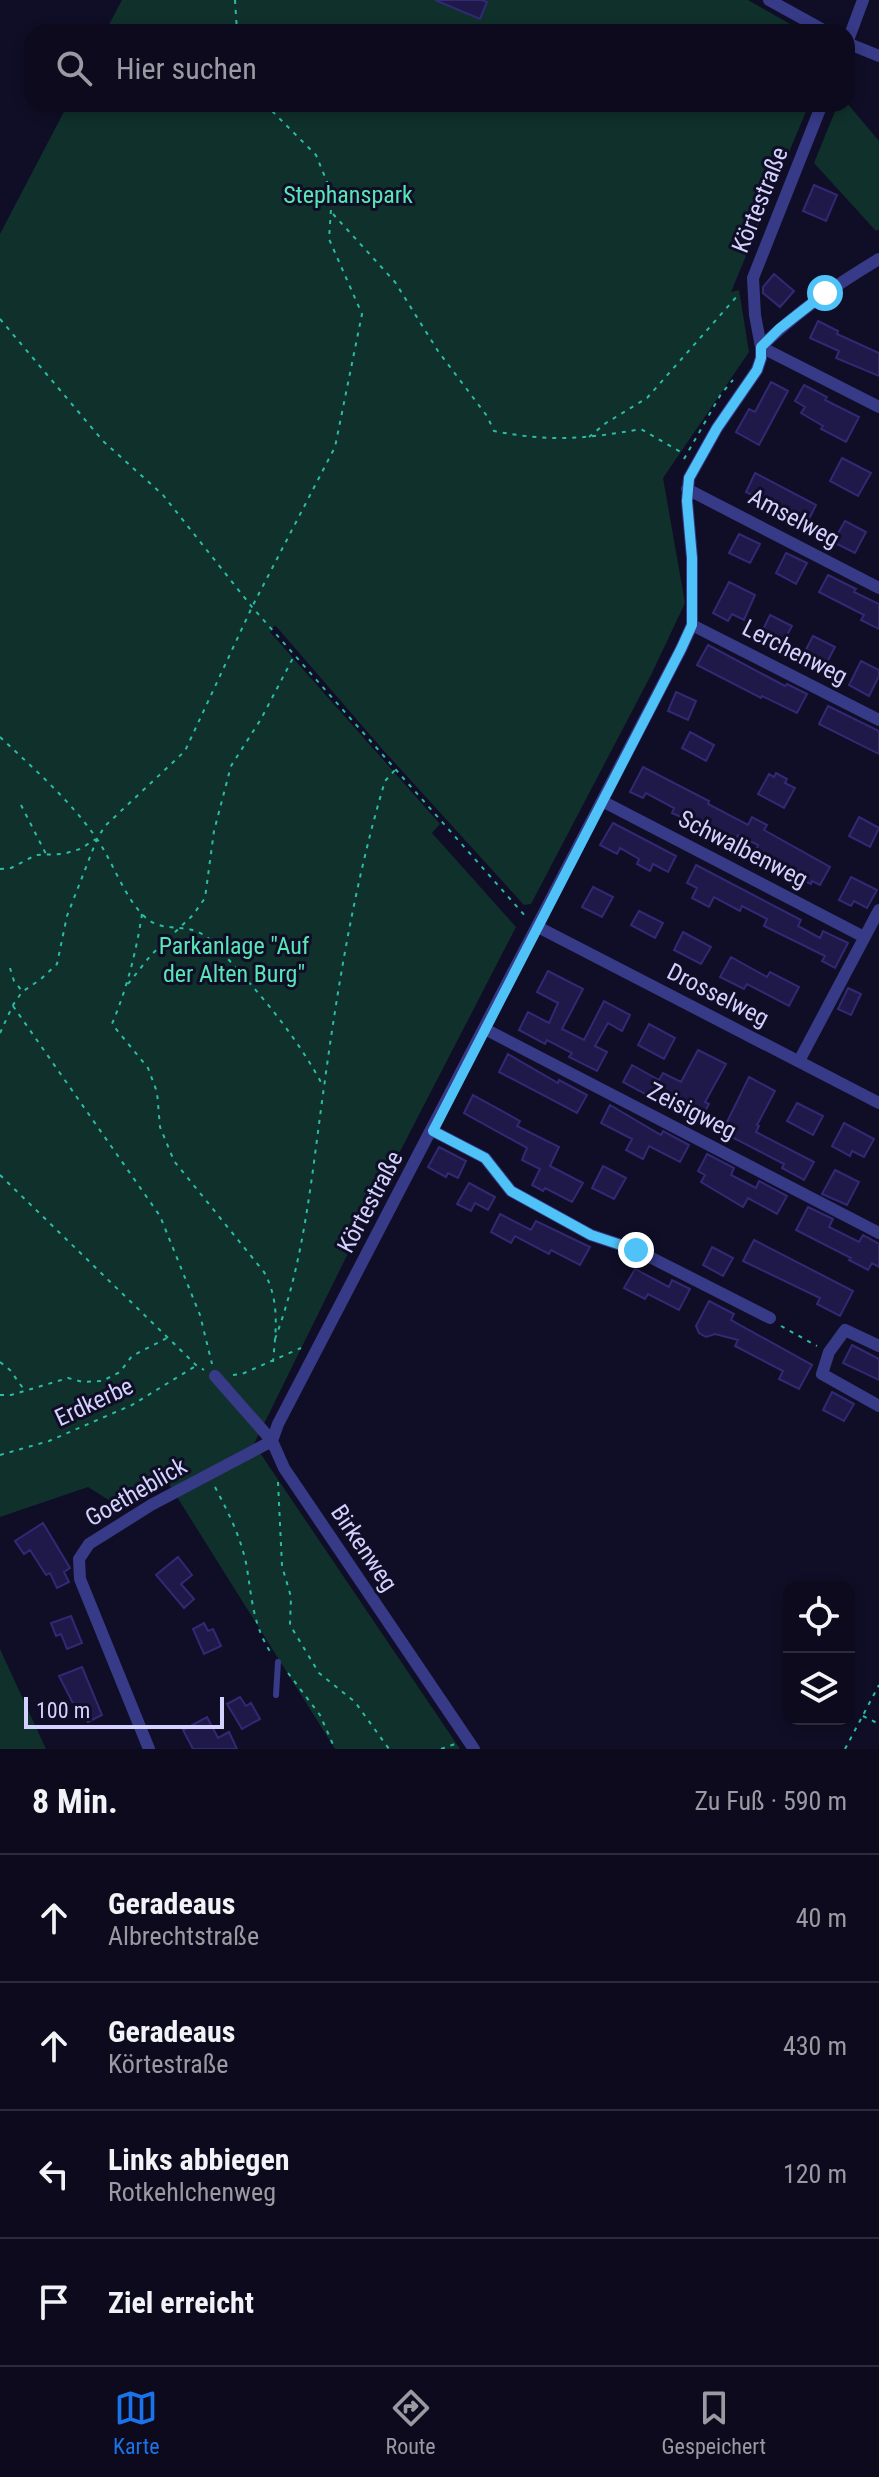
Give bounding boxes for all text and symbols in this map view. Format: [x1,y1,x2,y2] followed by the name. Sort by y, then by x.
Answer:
[24,24,855,112] search box
[52,46,96,90] icon: search
[116,51,257,86] text: Hier suchen
[726,143,794,257] street label: Körtestraße
[283,181,413,209] park label: Stephanspark
[807,275,843,311] route start
[744,483,844,553] street label: Amselweg
[738,614,852,690] street label: Lerchenweg
[674,804,812,894] street label: Schwalbenweg
[159,932,310,988] park label: Parkanlage "Auf der Alten Burg"
[663,958,773,1032] street label: Drosselweg
[643,1077,741,1145] street label: Zeisigweg
[332,1146,408,1258] street label: Körtestraße
[618,1232,654,1268] route end
[50,1372,138,1432] street label: Erdkerbe
[80,1452,192,1532] street label: Goetheblick
[325,1500,403,1596] street label: Birkenweg
[783,1581,855,1725] map controls
[783,1581,855,1653] button: locate
[783,1653,855,1725] button: layers
[24,1693,224,1729] scale bar
[36,1698,90,1723] text: 100 m
[32,1781,118,1821] text: 8 Min.
[694,1786,847,1816] text: Zu Fuß · 590 m
[108,1886,235,1921] text: Geradeaus
[32,1896,76,1940] icon: ahead
[796,1903,847,1933] text: 40 m
[108,1921,259,1951] text: Albrechtstraße
[108,2014,235,2049] text: Geradeaus
[32,2024,76,2068] icon: ahead
[783,2031,847,2061] text: 430 m
[108,2049,229,2079] text: Körtestraße
[108,2142,290,2177] text: Links abbiegen
[32,2152,76,2196] icon: left
[783,2159,847,2189] text: 120 m
[108,2177,276,2207] text: Rotkehlchenweg
[32,2280,76,2324] icon: arrive
[108,2285,254,2320] text: Ziel erreicht
[113,2386,160,2459] tab: Karte
[385,2386,436,2459] tab: Route
[662,2386,766,2459] tab: Gespeichert

